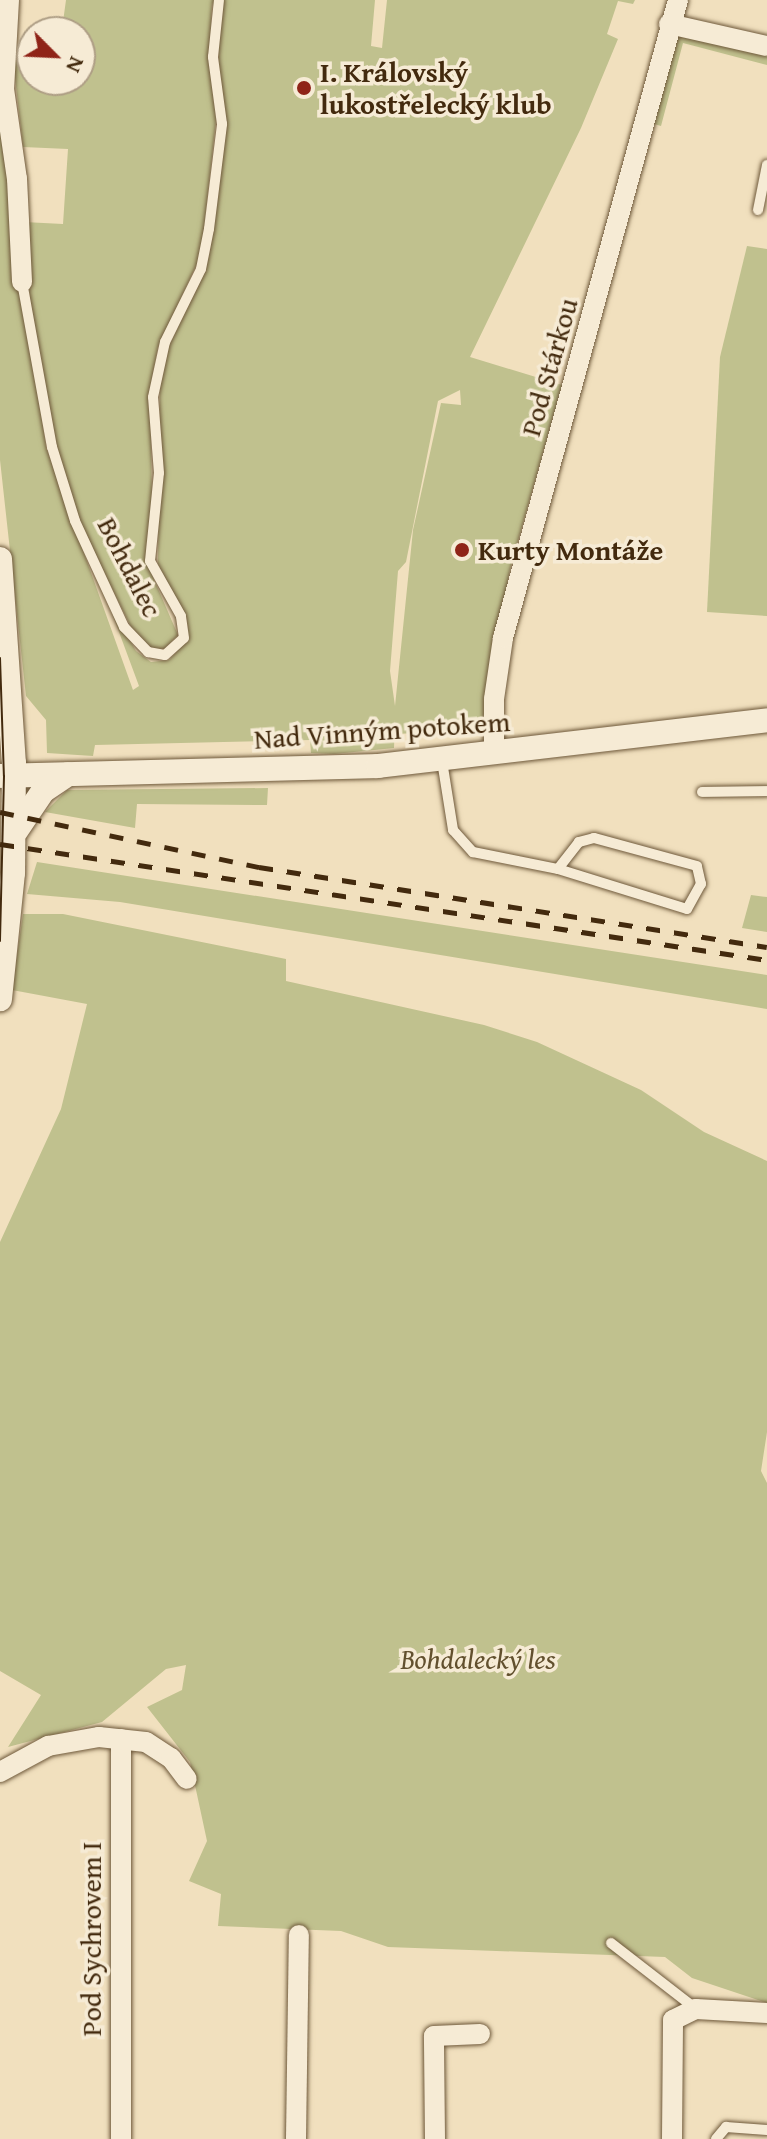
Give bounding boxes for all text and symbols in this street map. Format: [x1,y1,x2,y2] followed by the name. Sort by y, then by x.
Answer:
[16,16,96,96] north arrow
[58,52,94,78] text: N
[320,55,552,121] place label: I. Královský lukostřelecký klub
[295,79,313,97] marker: I. Královský lukostřelecký klub
[513,294,585,440] street label: Pod Stárkou
[91,511,169,623] street label: Bohdalec
[478,533,663,567] place label: Kurty Montáže
[453,541,471,559] marker: Kurty Montáže
[253,704,511,756] street label: Nad Vinným potokem
[400,1642,556,1676] park label: Bohdalecký les
[74,1842,108,2036] street label: Pod Sychrovem Ⅰ

